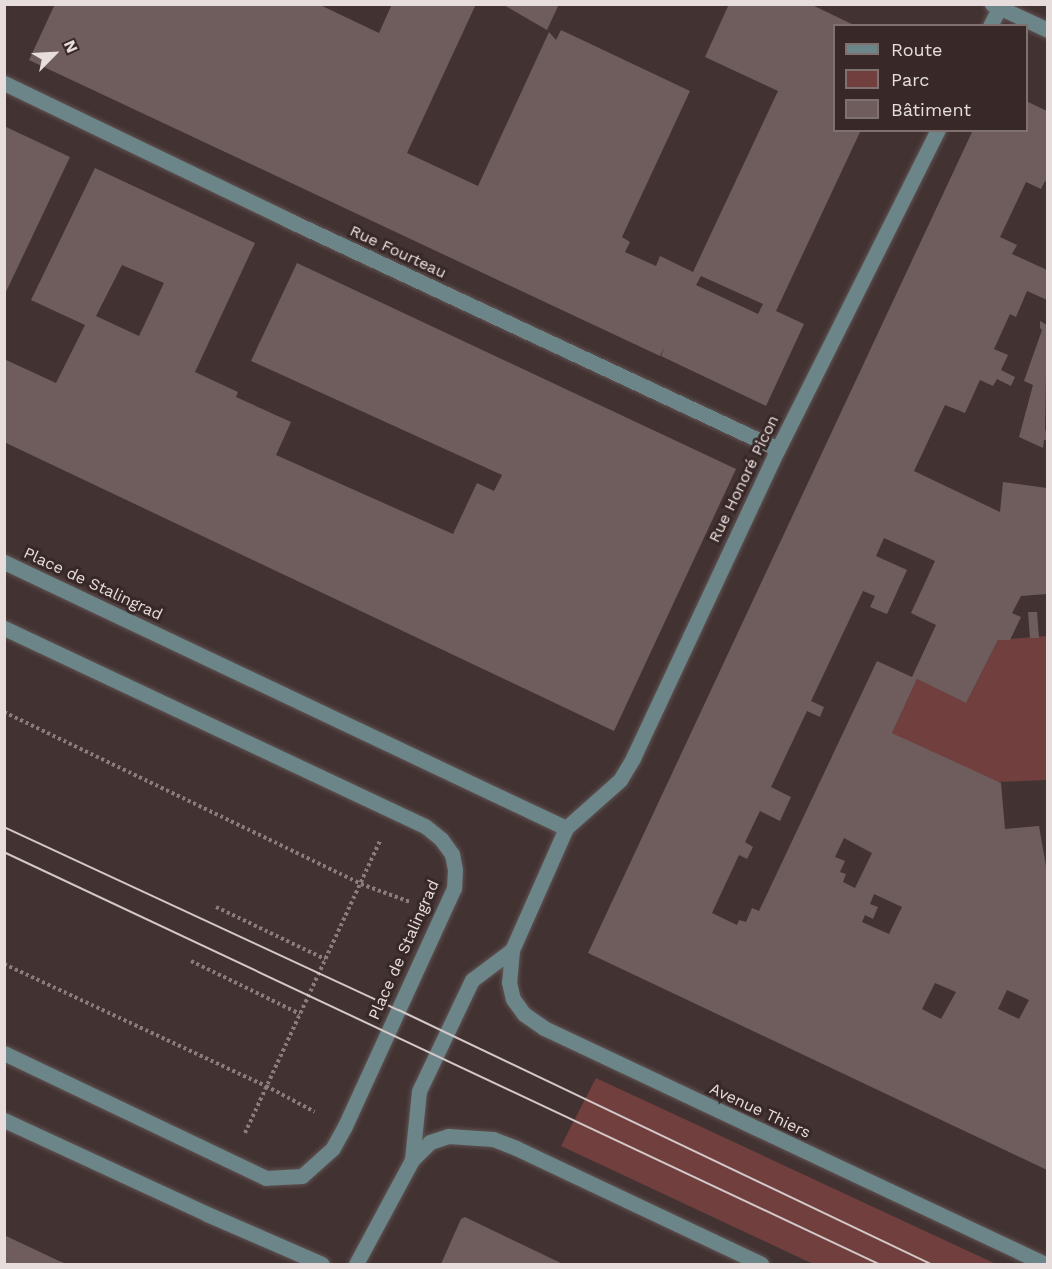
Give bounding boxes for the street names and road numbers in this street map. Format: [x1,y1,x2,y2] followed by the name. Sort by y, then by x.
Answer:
[347,221,449,283] street label: Rue Fourteau
[705,412,783,546] street label: Rue Honoré Picon
[20,543,166,625] street label: Place de Stalingrad
[365,877,443,1023] street label: Place de Stalingrad
[706,1079,814,1143] street label: Avenue Thiers

